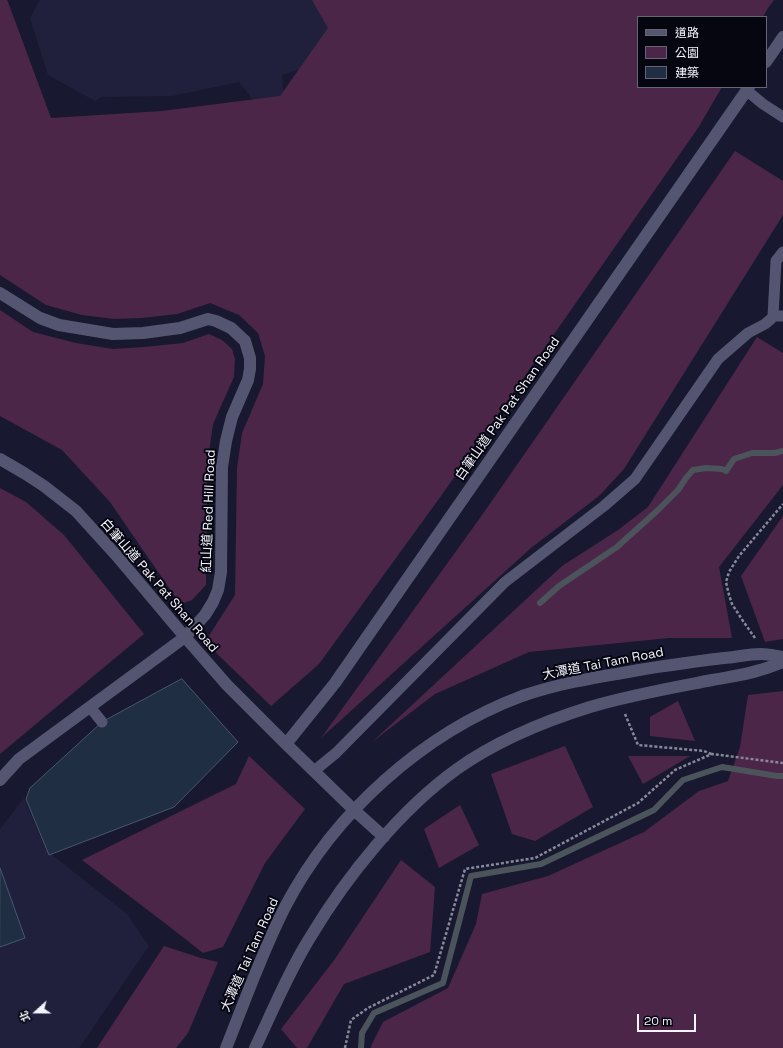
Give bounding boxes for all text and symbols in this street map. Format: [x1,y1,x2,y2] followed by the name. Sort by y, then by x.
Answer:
[637,16,767,88] legend
[675,25,699,41] text: 道路
[675,45,699,61] text: 公園
[675,65,699,81] text: 建築
[452,334,564,484] street label: 白筆山道 Pak Pat Shan Road
[199,449,219,573] street label: 紅山道 Red Hill Road
[97,516,221,656] street label: 白筆山道 Pak Pat Shan Road
[541,645,665,683] street label: 大潭道 Tai Tam Road
[218,896,282,1014] street label: 大潭道 Tai Tam Road
[16,992,56,1032] north arrow
[639,1006,698,1032] scale bar
[16,1009,33,1024] text: 北
[644,1013,672,1029] text: 20 m

